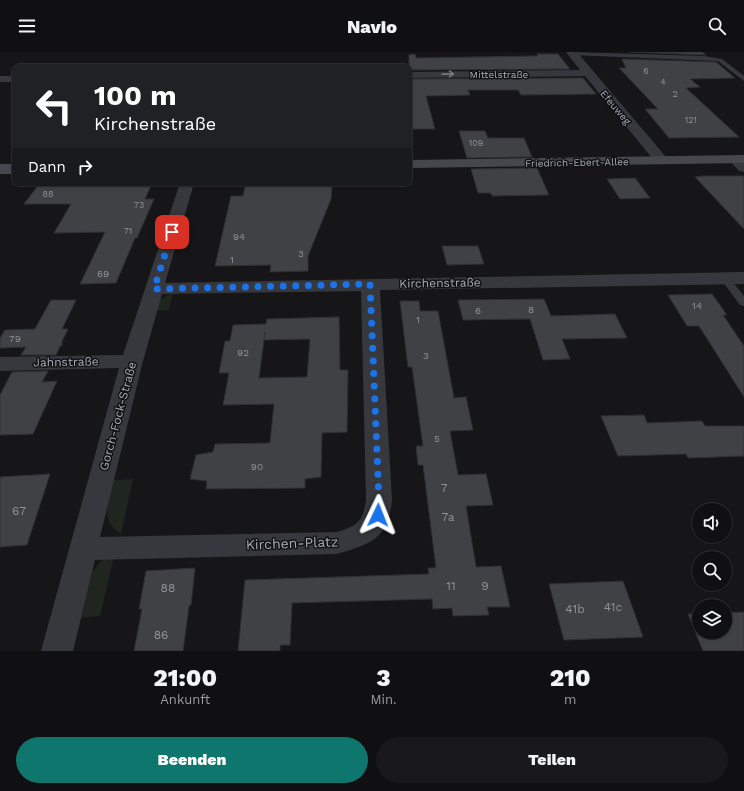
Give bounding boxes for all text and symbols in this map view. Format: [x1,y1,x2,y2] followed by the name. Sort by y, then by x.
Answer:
[16,15,38,37] icon: menu
[706,15,728,37] icon: search
[347,16,397,37] text: Navio
[643,66,649,76] house number: 6
[470,69,529,80] street label: Mittelstraße
[441,70,454,78] one-way arrow
[660,77,666,87] house number: 4
[94,79,177,112] text: 100 m
[28,80,80,132] icon: left
[598,88,634,127] street label: Efeuweg
[672,89,678,99] house number: 2
[94,113,216,134] text: Kirchenstraße
[685,115,697,125] house number: 121
[469,138,483,148] house number: 109
[74,156,96,178] icon: right
[525,156,629,169] street label: Friedrich-Ebert-Allee
[28,158,66,176] text: Dann
[42,189,54,199] house number: 88
[134,200,144,210] house number: 73
[155,215,189,249] pin
[161,221,183,243] icon: arrive
[124,226,132,236] house number: 71
[233,231,245,242] house number: 94
[298,248,304,259] house number: 3
[230,254,234,265] house number: 1
[97,268,109,279] house number: 69
[399,275,481,291] street label: Kirchenstraße
[692,300,702,311] house number: 14
[528,304,534,315] house number: 8
[475,305,481,316] house number: 6
[416,314,420,325] house number: 1
[9,333,21,344] house number: 79
[237,347,249,358] house number: 92
[423,350,429,361] house number: 3
[33,354,99,370] street label: Jahnstraße
[97,360,139,472] street label: Gorch-Fock-Straße
[434,433,440,444] house number: 5
[251,461,263,472] house number: 90
[441,481,448,495] house number: 7
[357,494,399,536] position arrow
[692,503,732,639] map controls
[692,503,732,543] button: sound
[12,504,26,518] house number: 67
[441,510,455,524] house number: 7a
[245,533,339,553] street label: Kirchen-Platz
[692,551,732,591] button: search
[446,579,456,593] house number: 11
[481,579,489,593] house number: 9
[161,581,175,595] house number: 88
[692,599,732,639] button: layers
[604,600,623,614] house number: 41c
[565,602,585,616] house number: 41b
[154,628,168,642] house number: 86
[153,664,217,692] text: 21:00
[376,664,391,692] text: 3
[550,664,591,692] text: 210
[160,692,210,707] text: Ankunft
[370,692,396,707] text: Min.
[564,692,576,707] text: m
[16,737,368,783] button: Beenden
[376,737,728,783] button: Teilen

